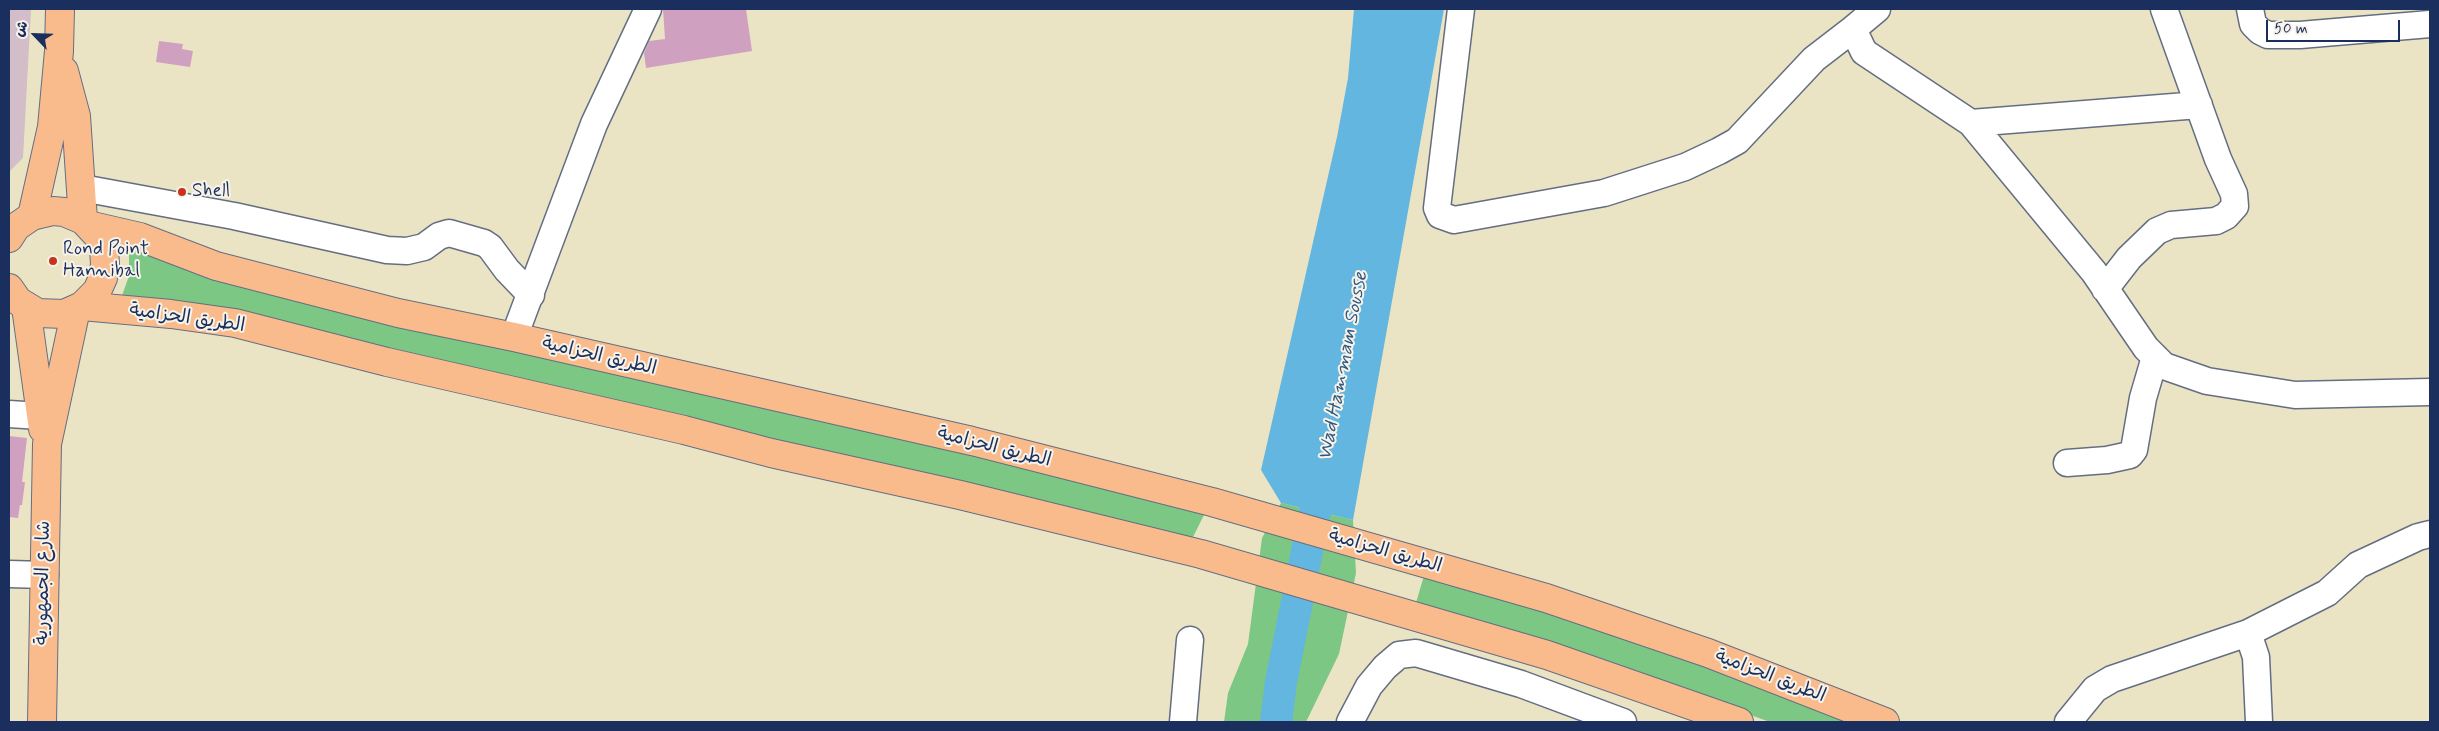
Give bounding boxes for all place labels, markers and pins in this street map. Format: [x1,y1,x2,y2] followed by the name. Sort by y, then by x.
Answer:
[192,181,230,203] place label: Shell
[176,186,188,198] marker: Shell
[63,239,149,283] place label: Rond Point Hannibal
[47,255,59,267] marker: Rond Point Hannibal

